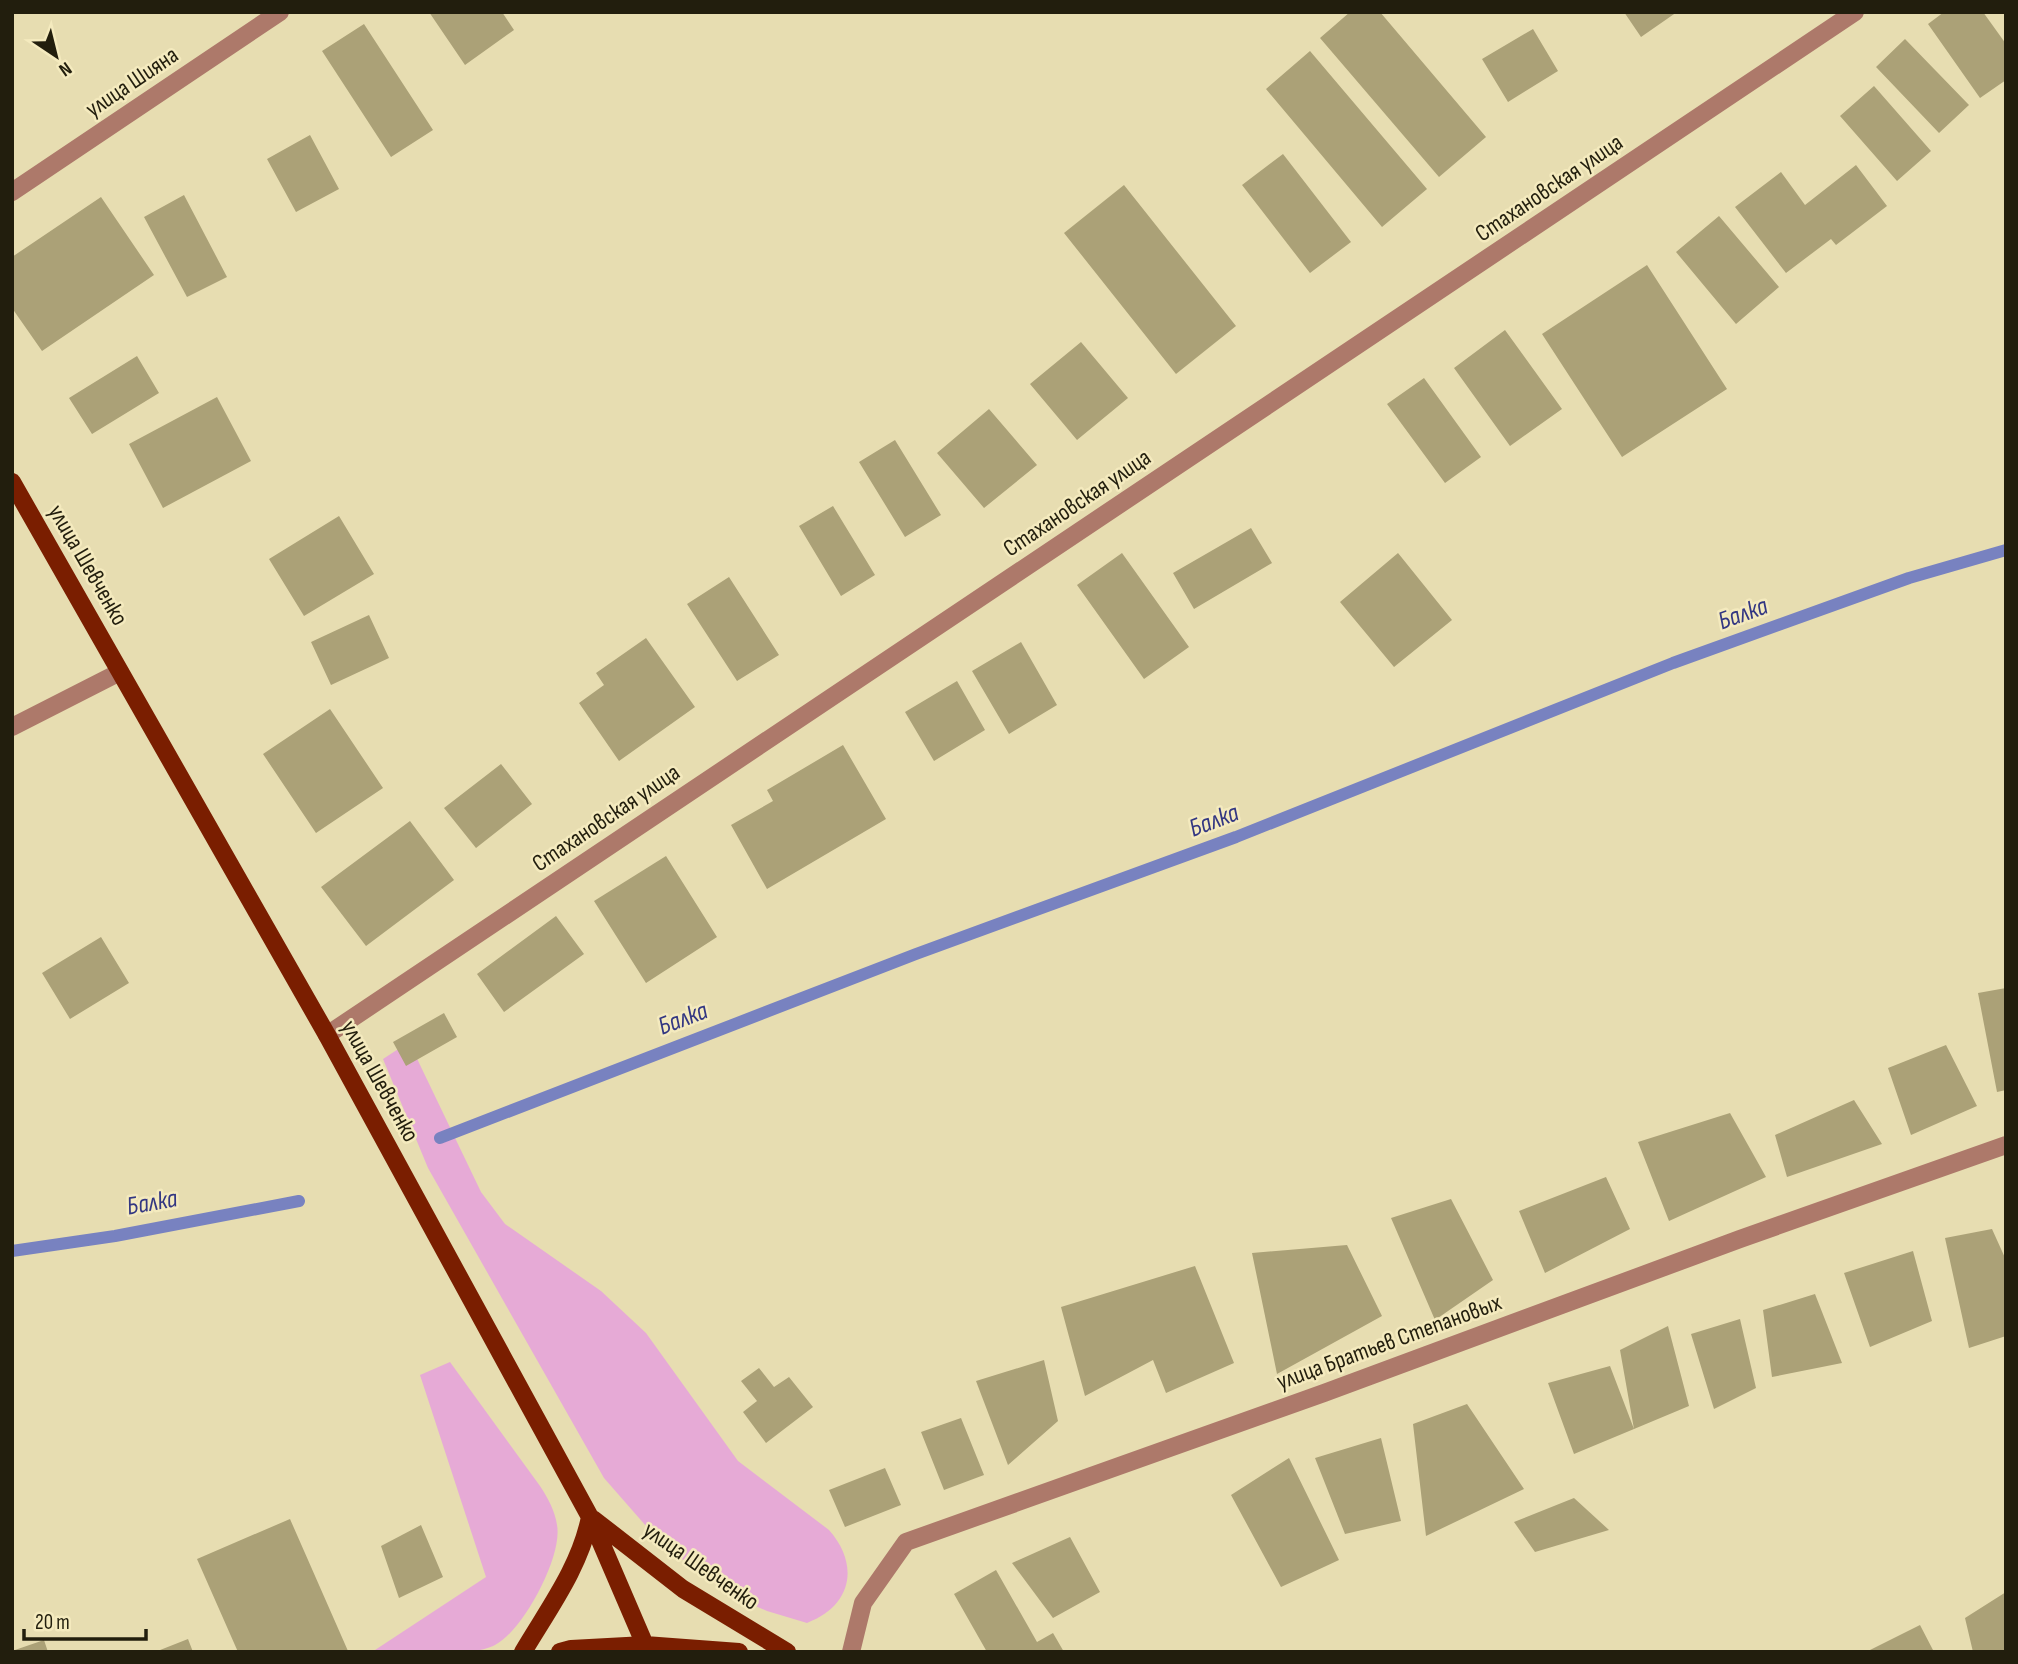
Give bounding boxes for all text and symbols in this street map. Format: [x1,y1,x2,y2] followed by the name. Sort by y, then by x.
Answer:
[21,21,91,91] north arrow
[80,40,184,124] street label: улица Шияна
[54,56,76,81] text: N
[1470,128,1628,248] street label: Стахановская улица
[998,443,1156,563] street label: Стахановская улица
[42,499,134,631] street label: улица Шевченко
[1714,591,1773,637] water label: Балка
[527,758,685,878] street label: Стахановская улица
[1185,797,1244,845] water label: Балка
[654,995,713,1043] water label: Балка
[335,1015,425,1147] street label: улица Шевченко
[124,1183,180,1223] water label: Балка
[1273,1288,1505,1396] street label: улица Братьев Степановых
[637,1515,765,1617] street label: улица Шевченко
[24,1598,147,1642] scale bar
[35,1610,70,1635] text: 20 m

